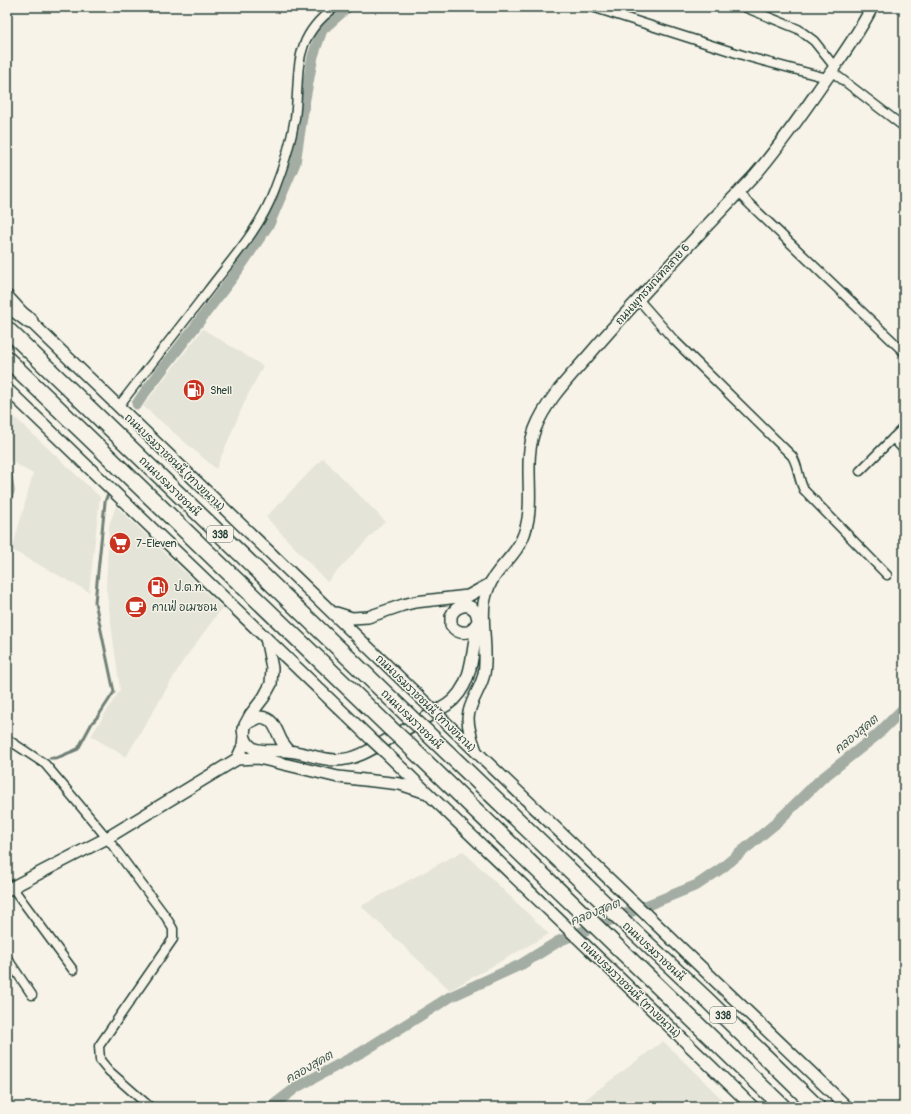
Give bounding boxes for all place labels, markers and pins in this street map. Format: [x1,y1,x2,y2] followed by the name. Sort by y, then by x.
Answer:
[181,377,207,403] fuel station icon: Shell
[210,384,232,397] place label: Shell
[107,530,133,556] supermarket icon: 7-Eleven
[136,537,177,550] place label: 7-Eleven
[145,574,171,600] fuel station icon: ป.ต.ท.
[174,580,204,594] place label: ป.ต.ท.
[123,594,149,620] cafe icon: คาเฟ่ อเมซอน
[152,599,218,614] place label: คาเฟ่ อเมซอน

